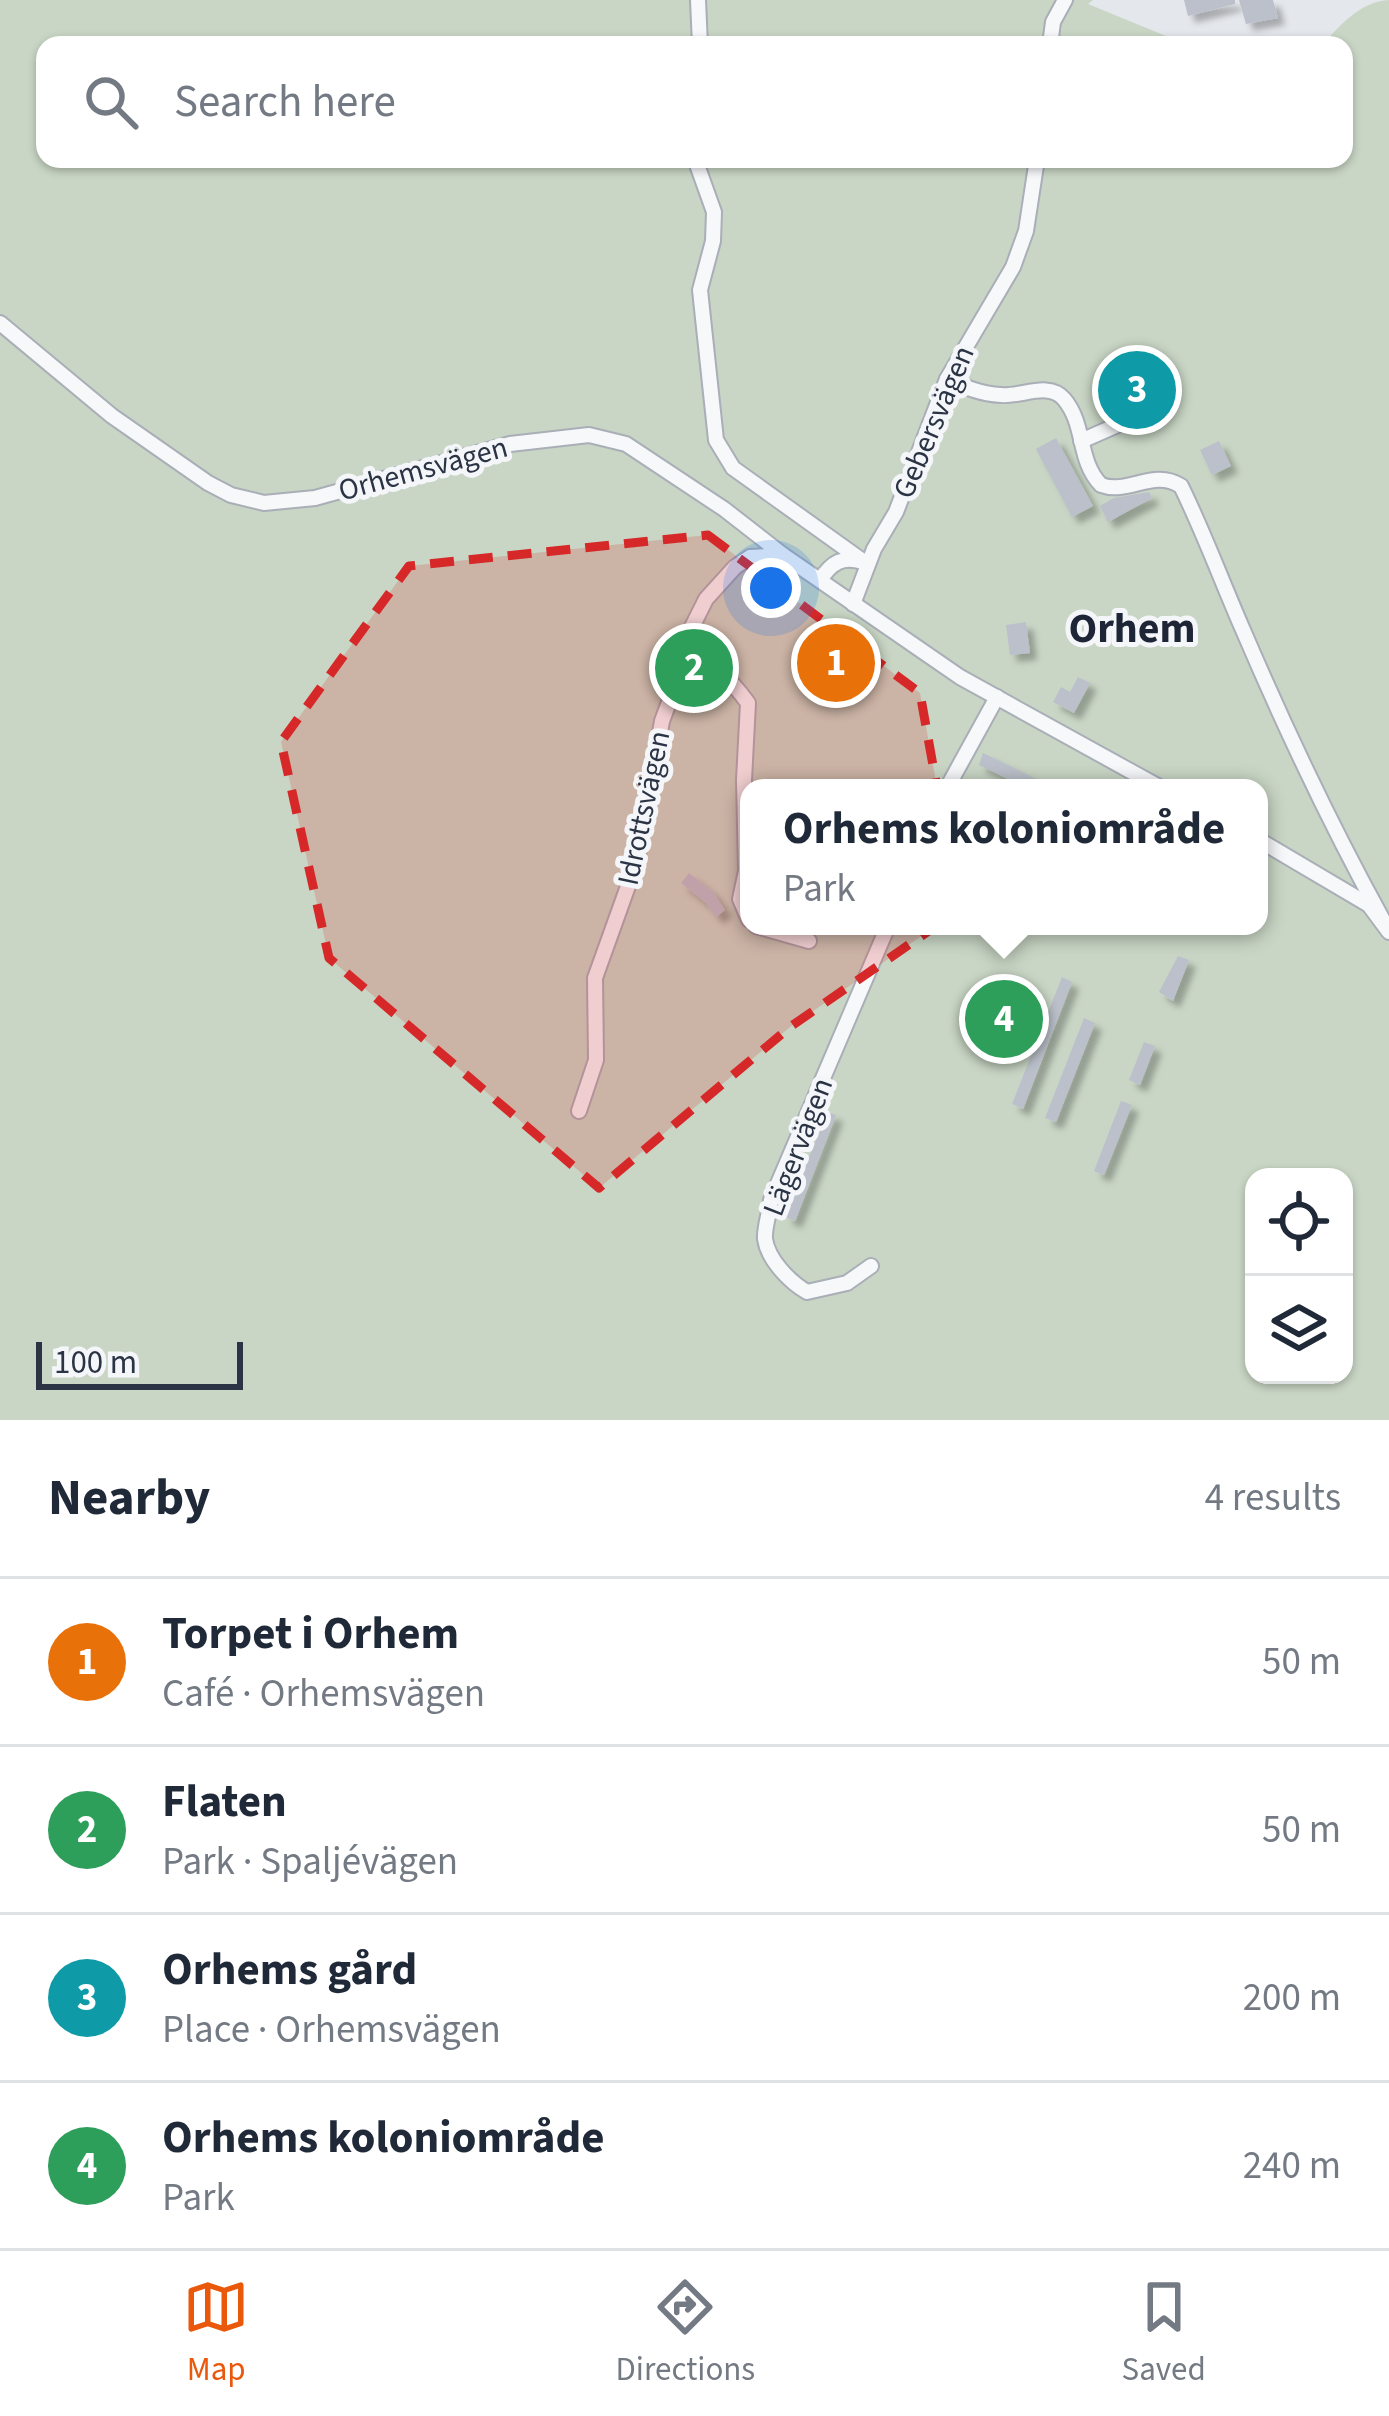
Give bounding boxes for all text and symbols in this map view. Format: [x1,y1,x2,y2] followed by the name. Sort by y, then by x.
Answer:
[36,36,1353,168] search box
[78,69,144,135] icon: search
[174,70,396,134] text: Search here
[883,339,985,505] street label: Gebersvägen
[1098,345,1176,435] pin: 3
[334,426,512,512] street label: Orhemsvägen
[741,558,801,618] your location
[1068,599,1196,659] district label: Orhem
[797,618,875,708] pin: 1
[655,623,733,713] pin: 2
[607,727,681,889] street label: Idrottsvägen
[740,779,1268,935] popup
[783,797,1225,861] text: Orhems koloniområde
[783,861,856,917] text: Park
[965,974,1043,1064] pin: 4
[752,1072,844,1222] street label: Lägervägen
[1245,1168,1353,1384] map controls
[1245,1168,1353,1276] button: locate
[1245,1276,1353,1384] button: layers
[36,1336,243,1389] scale bar
[54,1339,137,1386] text: 100 m
[48,1462,210,1534] text: Nearby
[1205,1470,1341,1526] text: 4 results
[162,1602,459,1666] text: Torpet i Orhem
[77,1634,97,1690] text: 1
[1262,1634,1341,1690] text: 50 m
[162,1666,485,1722] text: Café · Orhemsvägen
[162,1770,287,1834] text: Flaten
[77,1802,97,1858] text: 2
[1262,1802,1341,1858] text: 50 m
[162,1834,458,1890] text: Park · Spaljévägen
[162,1938,417,2002] text: Orhems gård
[77,1970,97,2026] text: 3
[1243,1970,1341,2026] text: 200 m
[162,2002,501,2058] text: Place · Orhemsvägen
[162,2106,605,2170] text: Orhems koloniområde
[77,2138,97,2194] text: 4
[1243,2138,1341,2194] text: 240 m
[162,2170,235,2226] text: Park
[183,2274,249,2393] tab: Map
[616,2274,755,2393] tab: Directions
[1122,2274,1206,2393] tab: Saved

